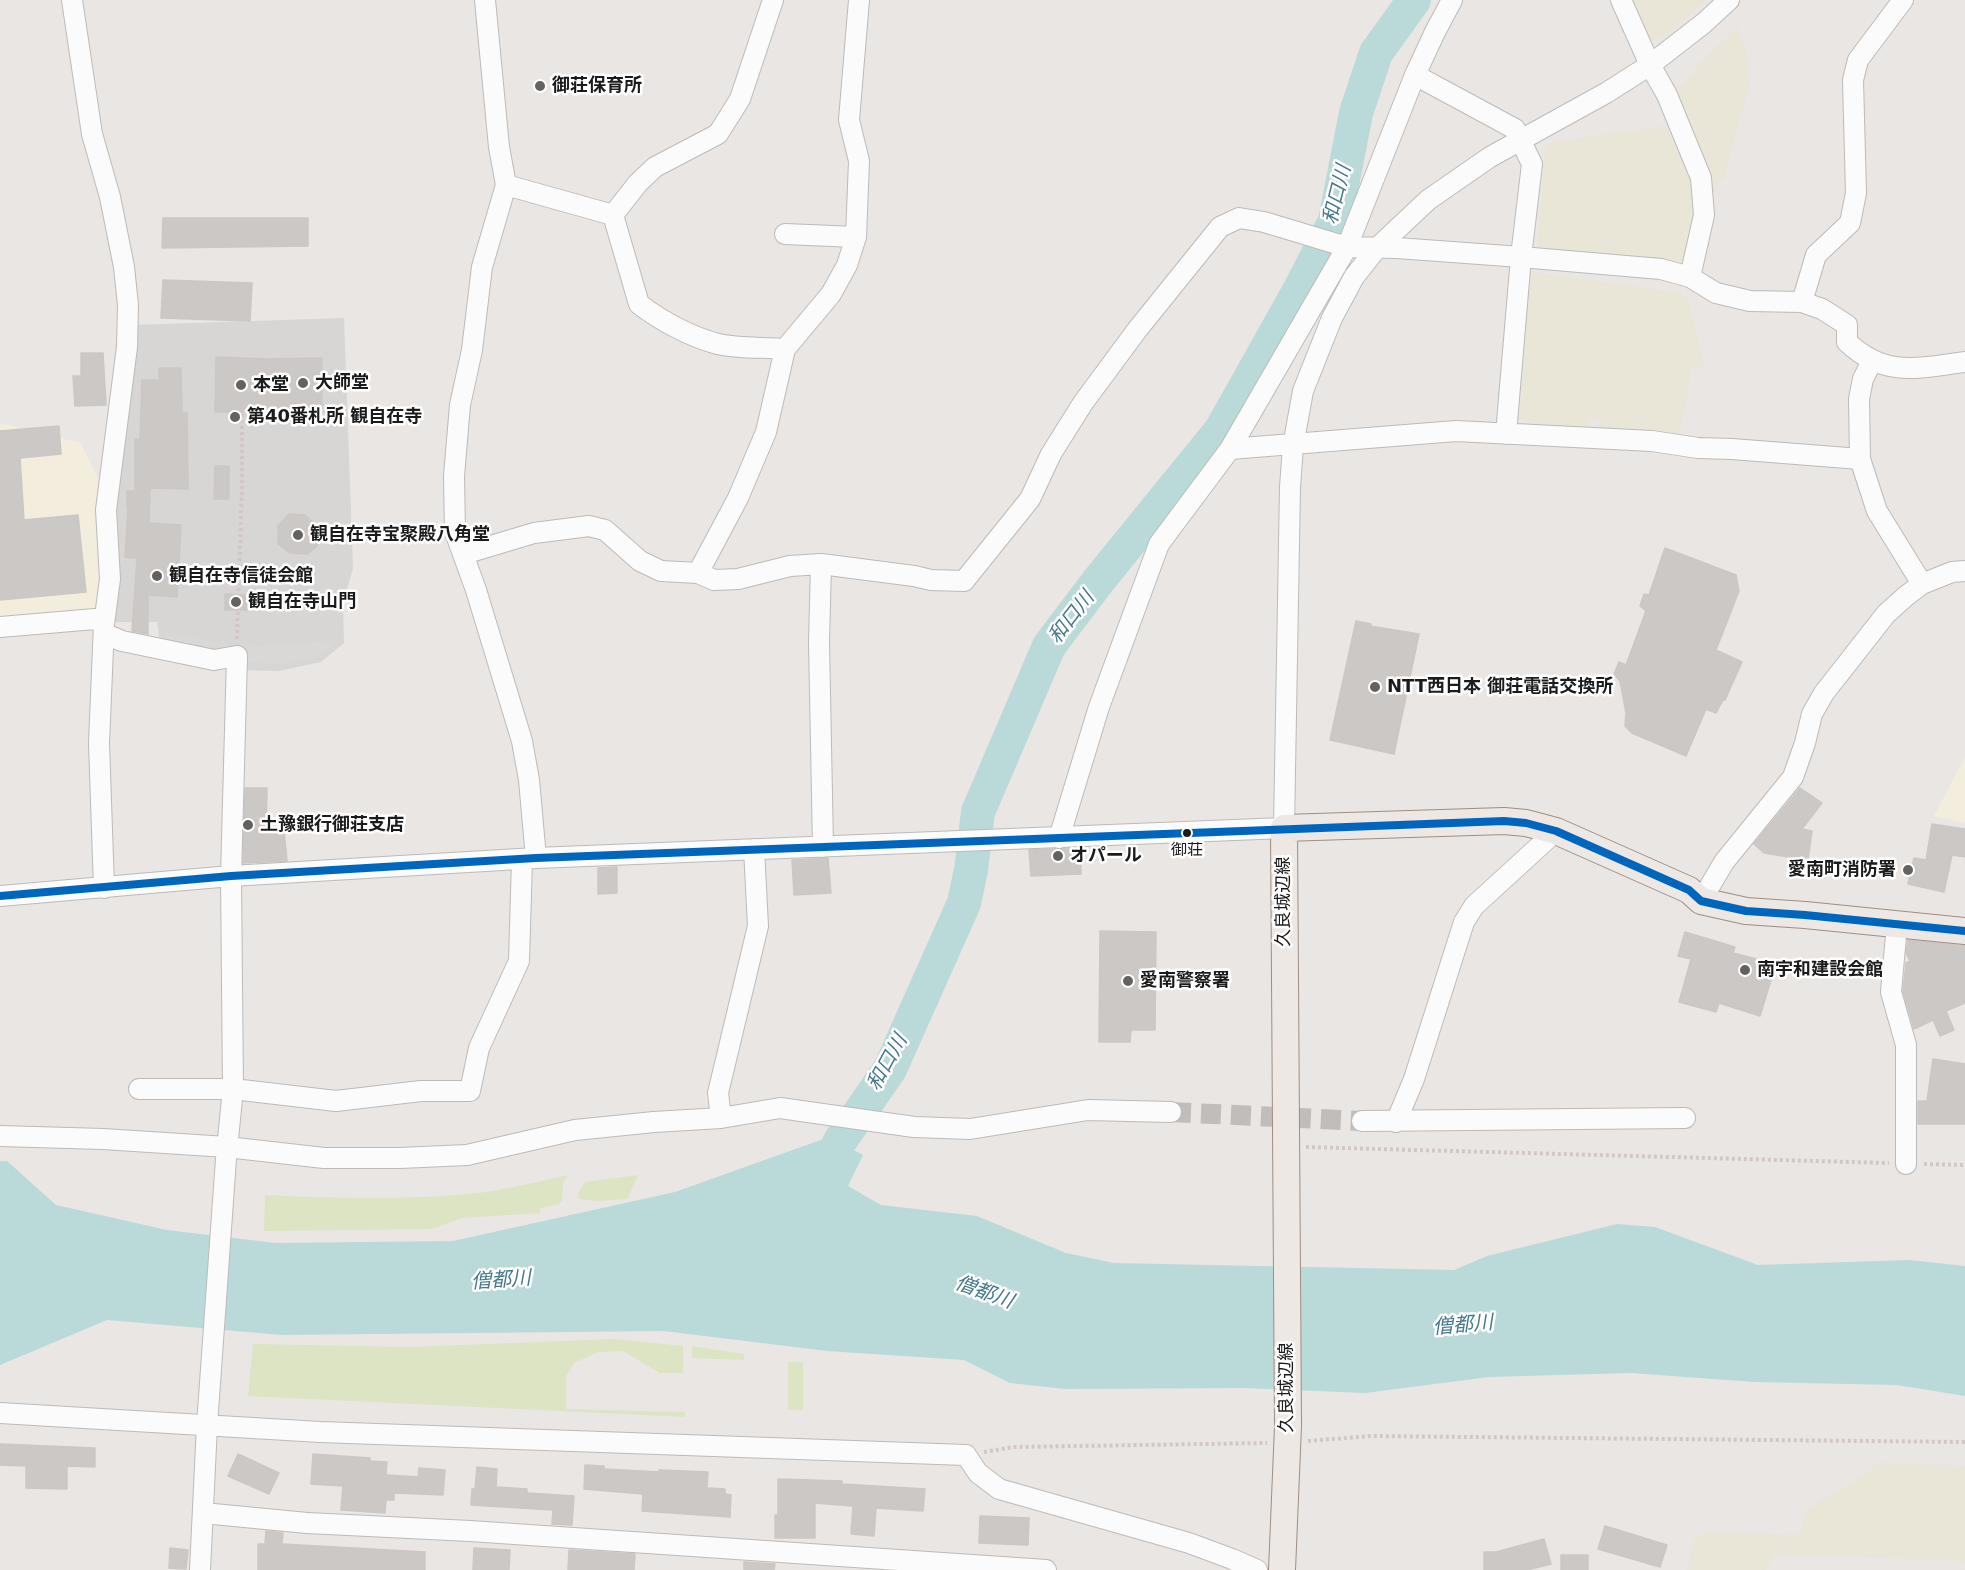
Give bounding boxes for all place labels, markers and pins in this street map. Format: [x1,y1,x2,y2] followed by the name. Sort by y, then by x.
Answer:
[552,75,642,97] place label: 御荘保育所
[533,79,547,93] marker: 御荘保育所
[315,372,369,394] place label: 大師堂
[253,374,289,396] place label: 本堂
[296,376,310,390] marker: 大師堂
[234,378,248,392] marker: 本堂
[247,406,422,428] place label: 第40番札所 観自在寺
[228,410,242,424] marker: 第40番札所 観自在寺
[310,524,490,546] place label: 観自在寺宝聚殿八角堂
[291,528,305,542] marker: 観自在寺宝聚殿八角堂
[169,565,313,587] place label: 観自在寺信徒会館
[150,569,164,583] marker: 観自在寺信徒会館
[248,591,356,613] place label: 観自在寺山門
[229,595,243,609] marker: 観自在寺山門
[1387,676,1613,698] place label: NTT西日本 御荘電話交換所
[1368,680,1382,694] marker: NTT西日本 御荘電話交換所
[260,814,404,836] place label: 土豫銀行御荘支店
[241,818,255,832] marker: 土豫銀行御荘支店
[1181,827,1193,839] marker: 御荘
[1171,841,1203,861] place label: 御荘
[1070,845,1142,867] place label: オパール
[1051,849,1065,863] marker: オパール
[1788,859,1896,881] place label: 愛南町消防署
[1901,863,1915,877] marker: 愛南町消防署
[1757,959,1883,981] place label: 南宇和建設会館
[1738,963,1752,977] marker: 南宇和建設会館
[1140,970,1230,992] place label: 愛南警察署
[1121,974,1135,988] marker: 愛南警察署

